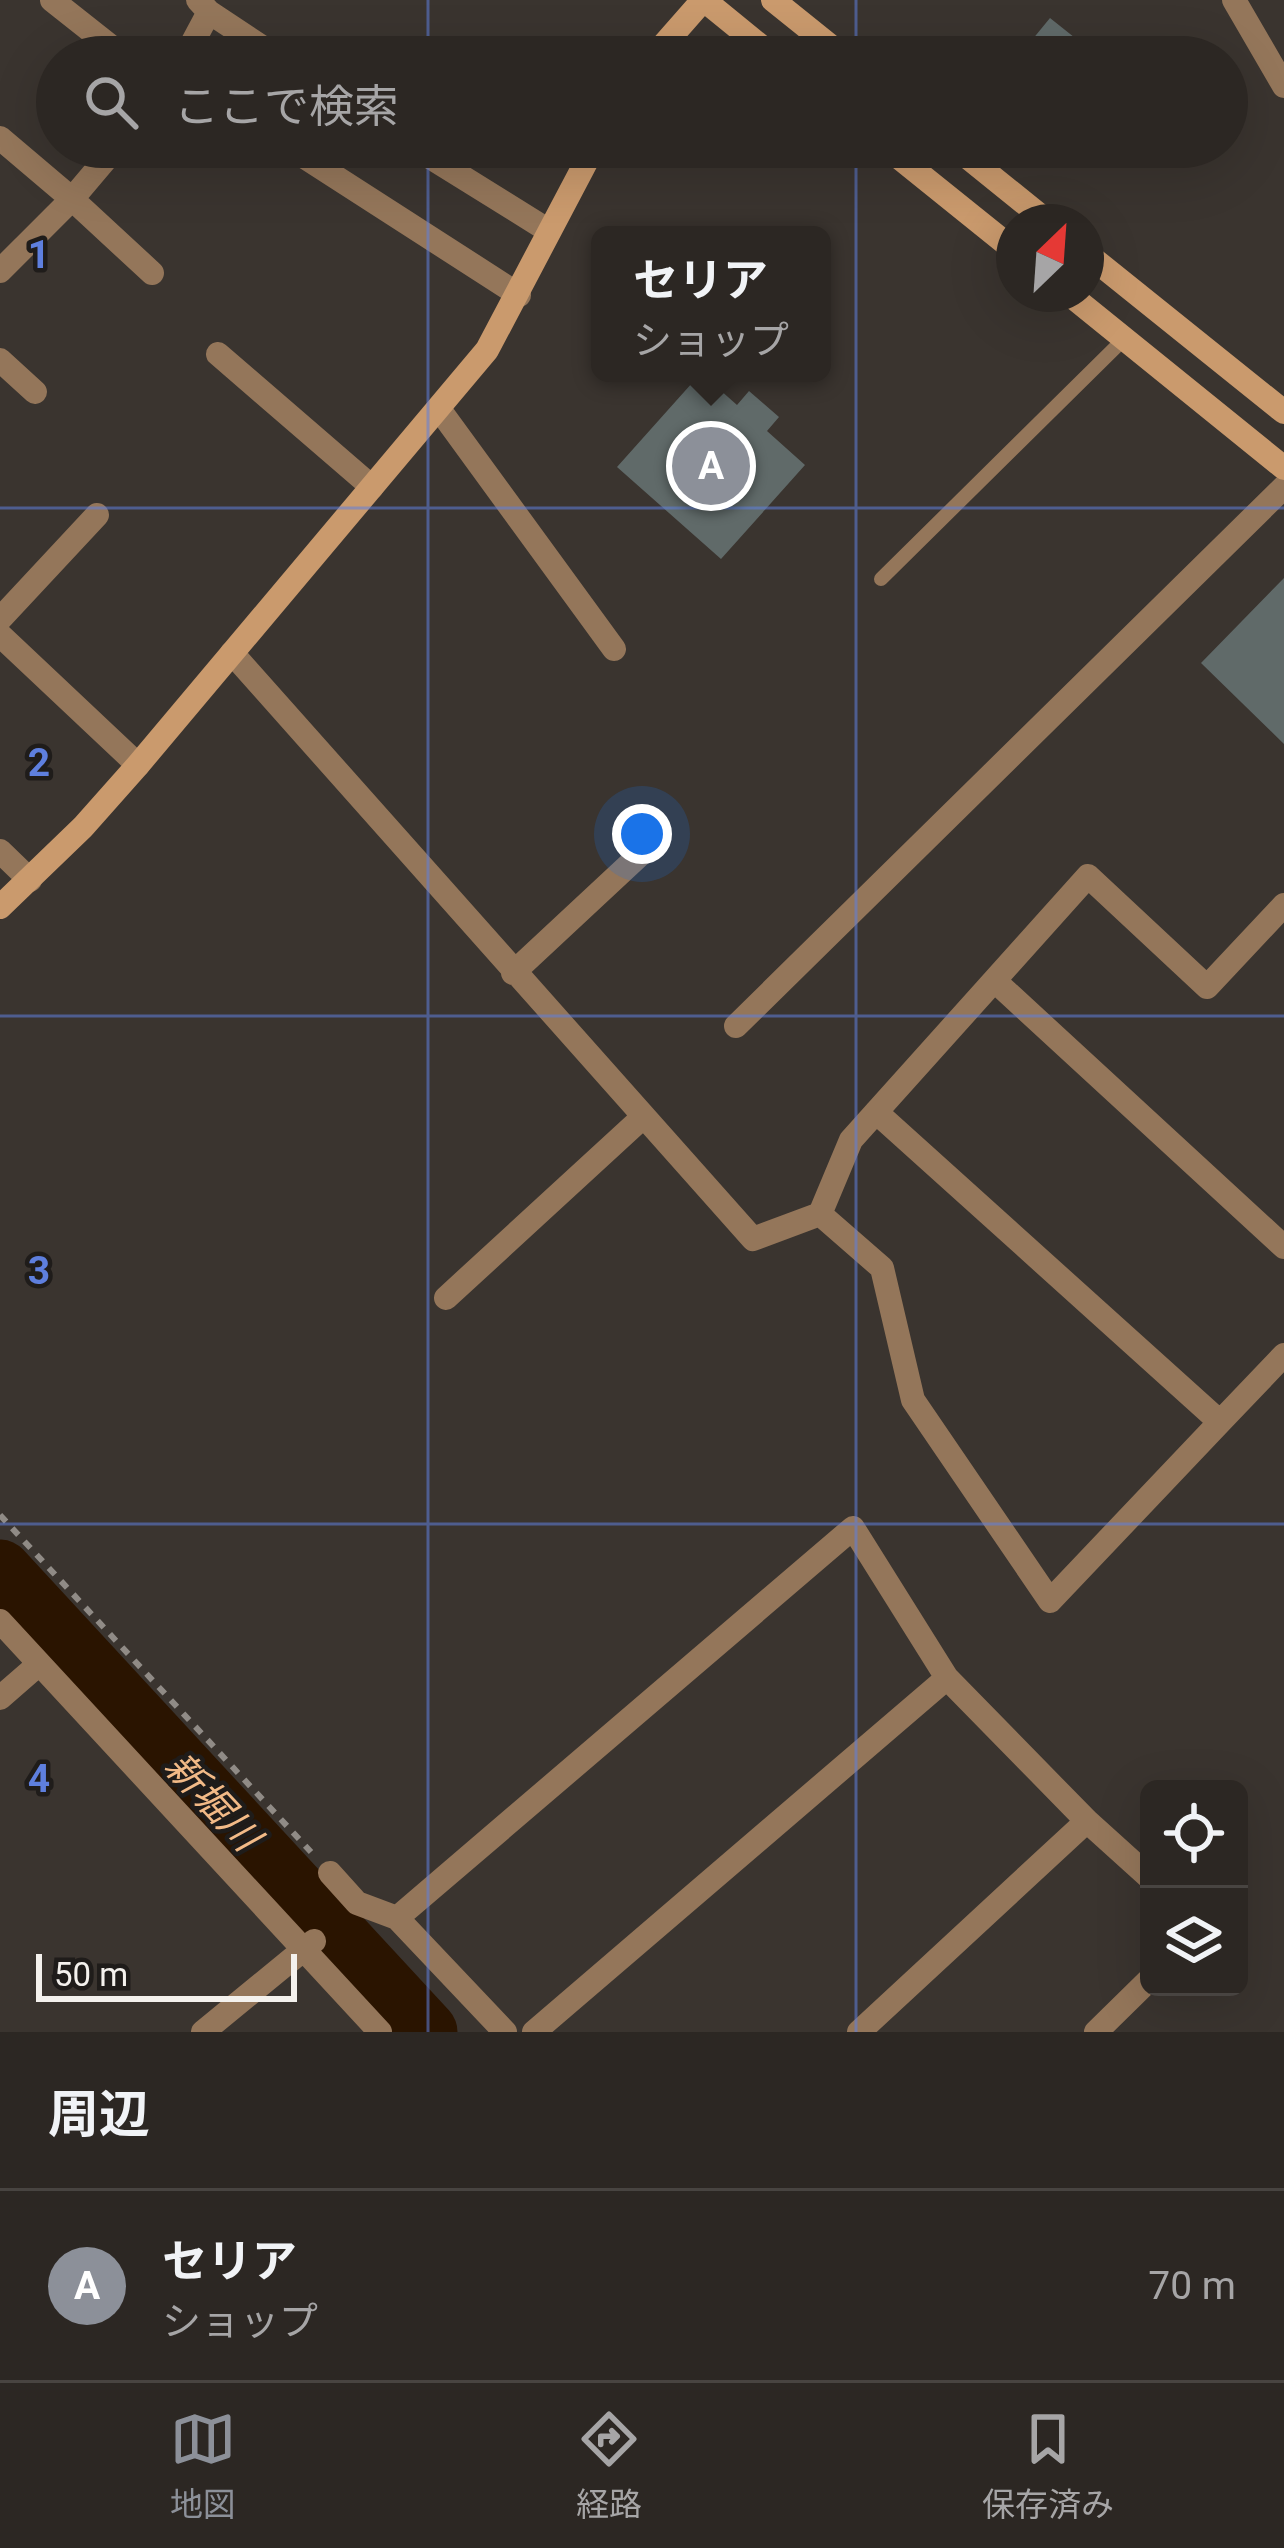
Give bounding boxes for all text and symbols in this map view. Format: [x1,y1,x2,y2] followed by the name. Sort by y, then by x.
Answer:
[36,36,1248,168] search box
[78,69,144,135] icon: search
[174,80,399,133] text: ここで検索
[996,204,1104,312] north arrow
[591,226,831,382] popup
[28,232,50,278] text: 1
[633,254,768,307] text: セリア
[633,318,789,364] text: ショップ
[672,421,750,511] pin: A
[28,740,50,786] text: 2
[612,804,672,864] your location
[28,1248,50,1294] text: 3
[156,1743,272,1863] water label: 新堀川
[28,1756,50,1802] text: 4
[1140,1780,1248,1996] map controls
[1140,1780,1248,1888] button: locate
[1140,1888,1248,1996] button: layers
[36,1948,297,2001] scale bar
[54,1955,128,1994] text: 50 m
[48,2085,150,2144] text: 周辺
[162,2235,297,2288] text: セリア
[74,2263,100,2309] text: A
[1148,2263,1236,2309] text: 70 m
[162,2299,318,2345] text: ショップ
[170,2406,236,2526] tab: 地図
[576,2406,642,2526] tab: 経路
[982,2406,1114,2526] tab: 保存済み

